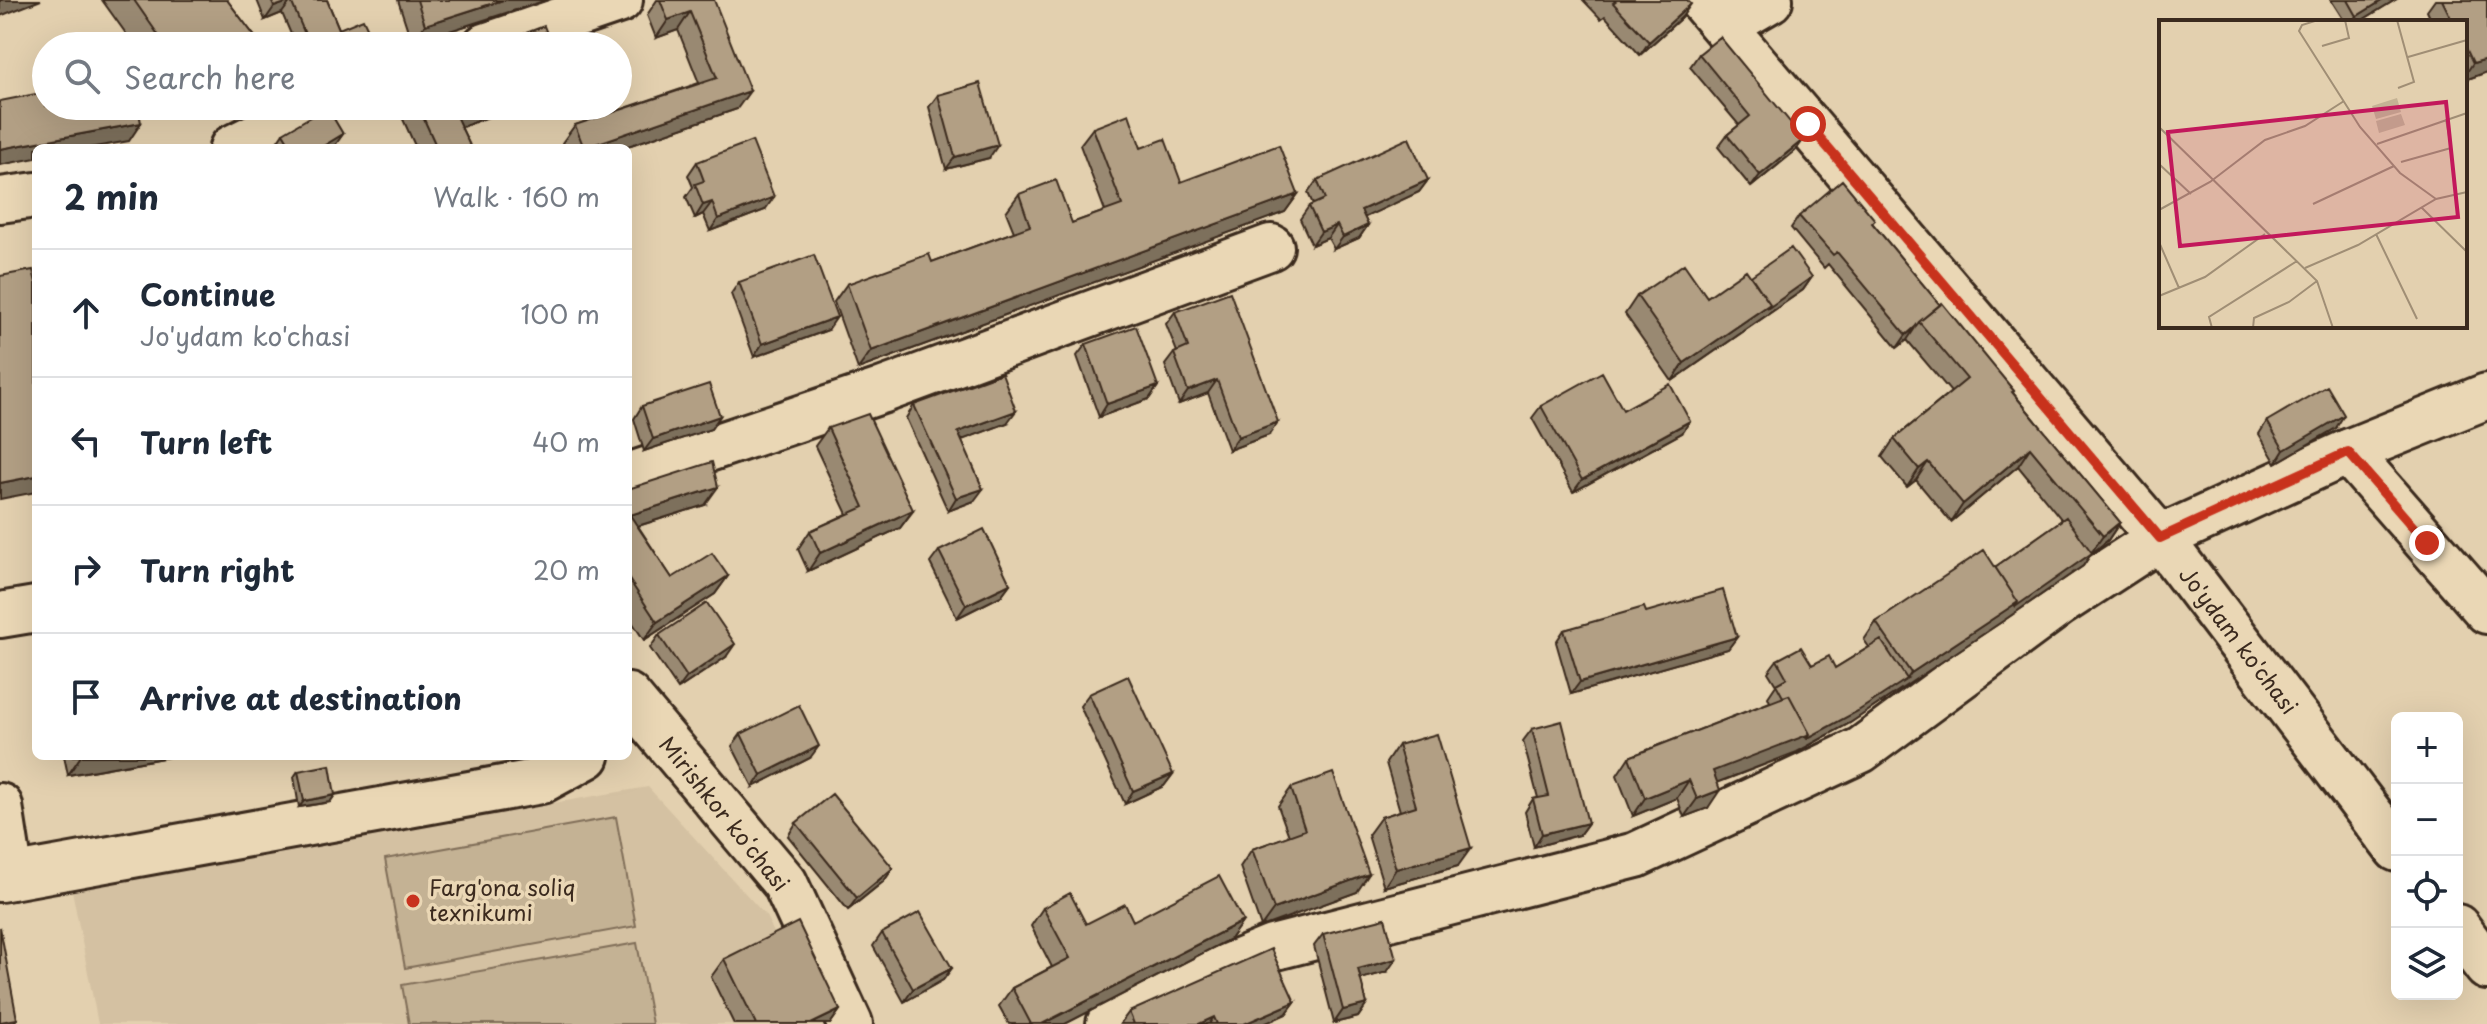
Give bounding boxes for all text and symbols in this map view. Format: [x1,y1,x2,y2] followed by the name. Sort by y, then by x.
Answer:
[2159,20,2467,328] inset map
[32,32,632,120] search box
[60,54,104,98] icon: search
[124,54,296,99] text: Search here
[1790,106,1826,142] route start
[64,170,159,222] text: 2 min
[433,177,600,216] text: Walk · 160 m
[140,271,275,316] text: Continue
[64,291,108,335] icon: ahead
[520,294,600,333] text: 100 m
[140,316,351,355] text: Jo'ydam ko'chasi
[64,419,108,463] icon: left
[140,419,272,464] text: Turn left
[532,422,600,461] text: 40 m
[2409,525,2445,561] route end
[64,547,108,591] icon: right
[140,547,295,592] text: Turn right
[533,550,600,589] text: 20 m
[2172,559,2306,720] street label: Jo'ydam ko'chasi
[64,675,108,719] icon: arrive
[140,675,462,720] text: Arrive at destination
[2391,712,2463,1000] map controls
[2391,712,2463,784] button: +
[652,728,798,898] street label: Mirishkor koʻchasi
[2391,784,2463,856] button: −
[2391,856,2463,928] button: locate
[429,870,575,928] place label: Farg'ona soliq texnikumi
[404,892,422,910] marker: Farg'ona soliq texnikumi
[2391,928,2463,1000] button: layers

